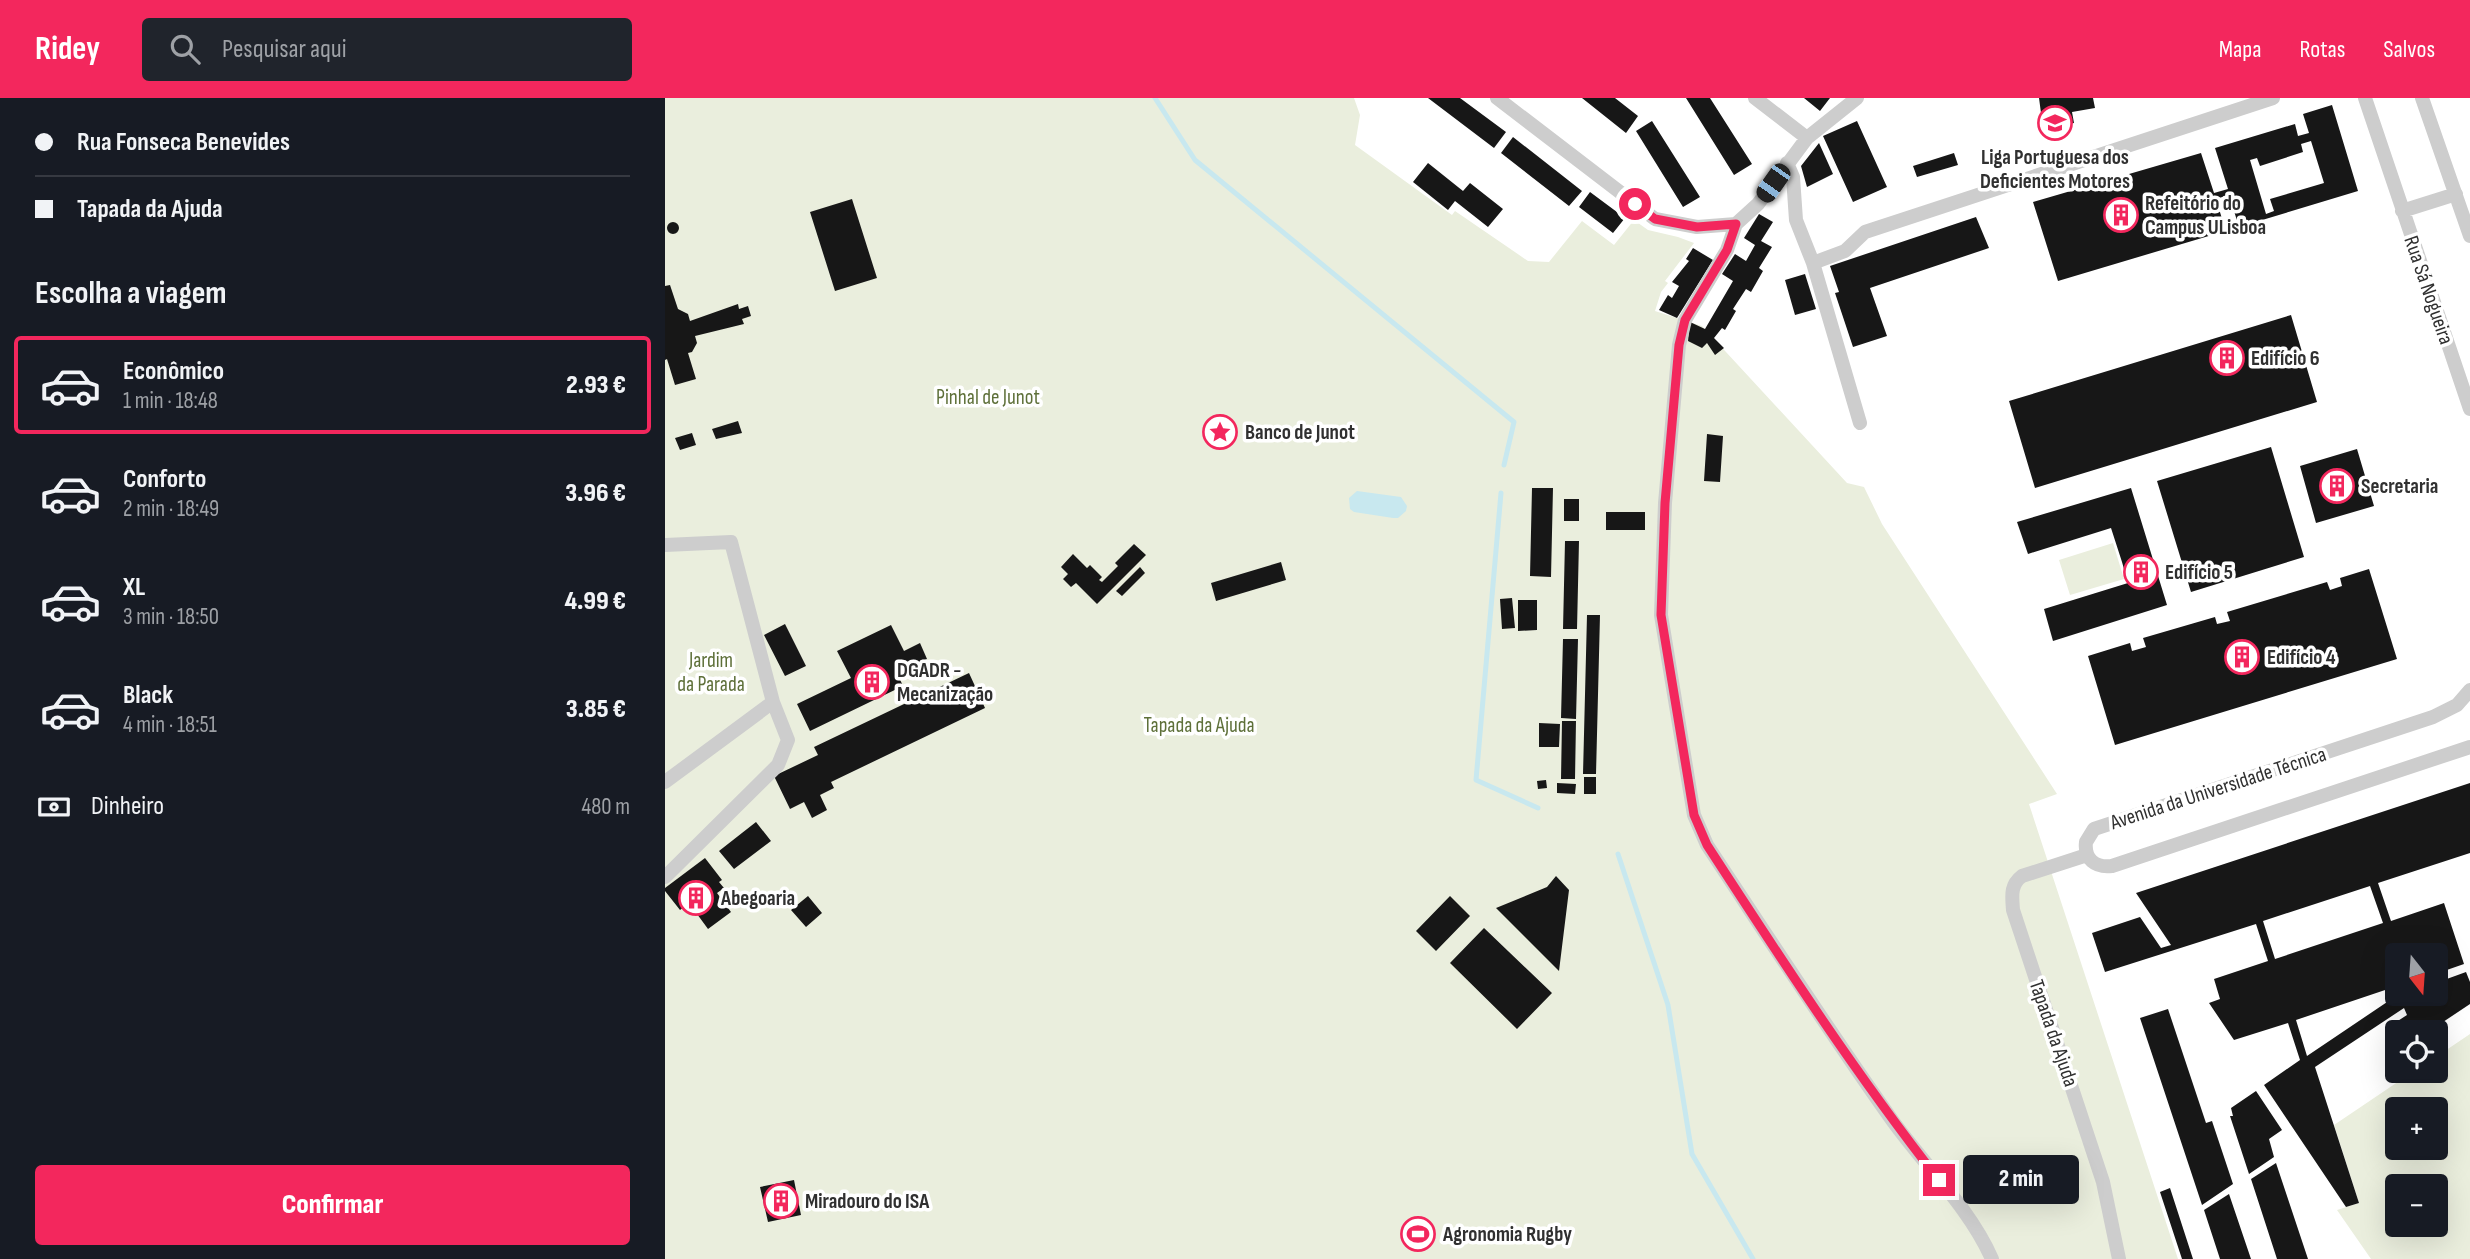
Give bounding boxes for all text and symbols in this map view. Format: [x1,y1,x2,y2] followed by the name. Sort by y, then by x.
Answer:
[142,18,632,81] search box
[35,29,100,69] text: Ridey
[166,30,204,68] icon: search
[222,34,347,65] text: Pesquisar aqui
[2219,35,2262,64] text: Mapa
[2300,35,2345,64] text: Rotas
[2383,35,2435,64] text: Salvos
[2036,104,2074,142] school or university icon: Liga Portuguesa dos Deficientes Motores
[77,127,290,158] text: Rua Fonseca Benevides
[1980,145,2130,194] place label: Liga Portuguesa dos Deficientes Motores
[1753,160,1794,206] car
[1619,188,1651,220] route start
[2145,191,2266,240] place label: Refeitório do Campus ULisboa
[77,194,223,225] text: Tapada da Ajuda
[2102,196,2140,234] building icon: Refeitório do Campus ULisboa
[2398,233,2459,348] street label: Rua Sá Nogueira
[35,274,227,313] text: Escolha a viagem
[2208,339,2246,377] building icon: Edifício 6
[2251,346,2320,371] place label: Edifício 6
[39,354,102,417] icon: car
[123,356,224,387] text: Econômico
[566,370,626,401] text: 2.93 €
[936,385,1040,410] park label: Pinhal de Junot
[123,387,218,415] text: 1 min · 18:48
[1201,413,1239,451] place icon: Banco de Junot
[1245,420,1355,445] place label: Banco de Junot
[39,462,102,525] icon: car
[123,464,206,495] text: Conforto
[2318,467,2356,505] building icon: Secretaria
[2361,474,2438,499] place label: Secretaria
[565,478,626,509] text: 3.96 €
[123,495,219,523] text: 2 min · 18:49
[2122,553,2160,591] building icon: Edifício 5
[2165,560,2233,585] place label: Edifício 5
[39,570,102,633] icon: car
[123,572,145,603] text: XL
[564,586,626,617] text: 4.99 €
[123,603,219,631] text: 3 min · 18:50
[2223,638,2261,676] building icon: Edifício 4
[2267,645,2336,670] place label: Edifício 4
[677,648,745,697] park label: Jardim da Parada
[897,658,993,707] place label: DGADR - Mecanização
[853,663,891,701] building icon: DGADR - Mecanização
[39,678,102,741] icon: car
[123,680,173,711] text: Black
[566,694,626,725] text: 3.85 €
[123,711,217,739] text: 4 min · 18:51
[1143,713,1255,738] park label: Tapada da Ajuda
[2106,742,2329,836] street label: Avenida da Universidade Técnica
[35,788,73,826] icon: cash
[91,791,164,822] text: Dinheiro
[582,793,630,821] text: 480 m
[677,879,715,917] building icon: Abegoaria
[720,886,795,911] place label: Abegoaria
[2385,943,2448,1006] north arrow
[2385,943,2448,1237] map controls
[2024,977,2083,1090] street label: Tapada da Ajuda
[2385,1020,2448,1083] button: locate
[2385,1097,2448,1160] button: +
[1963,1156,2079,1204] callout: 2 min
[1923,1164,1955,1196] route end
[35,1165,630,1245] button: Confirmar
[1999,1165,2043,1193] text: 2 min
[2385,1174,2448,1237] button: −
[762,1182,800,1220] building icon: Miradouro do ISA
[805,1189,930,1214] place label: Miradouro do ISA
[1399,1215,1437,1253] sports icon: Agronomia Rugby
[1442,1222,1572,1247] place label: Agronomia Rugby

